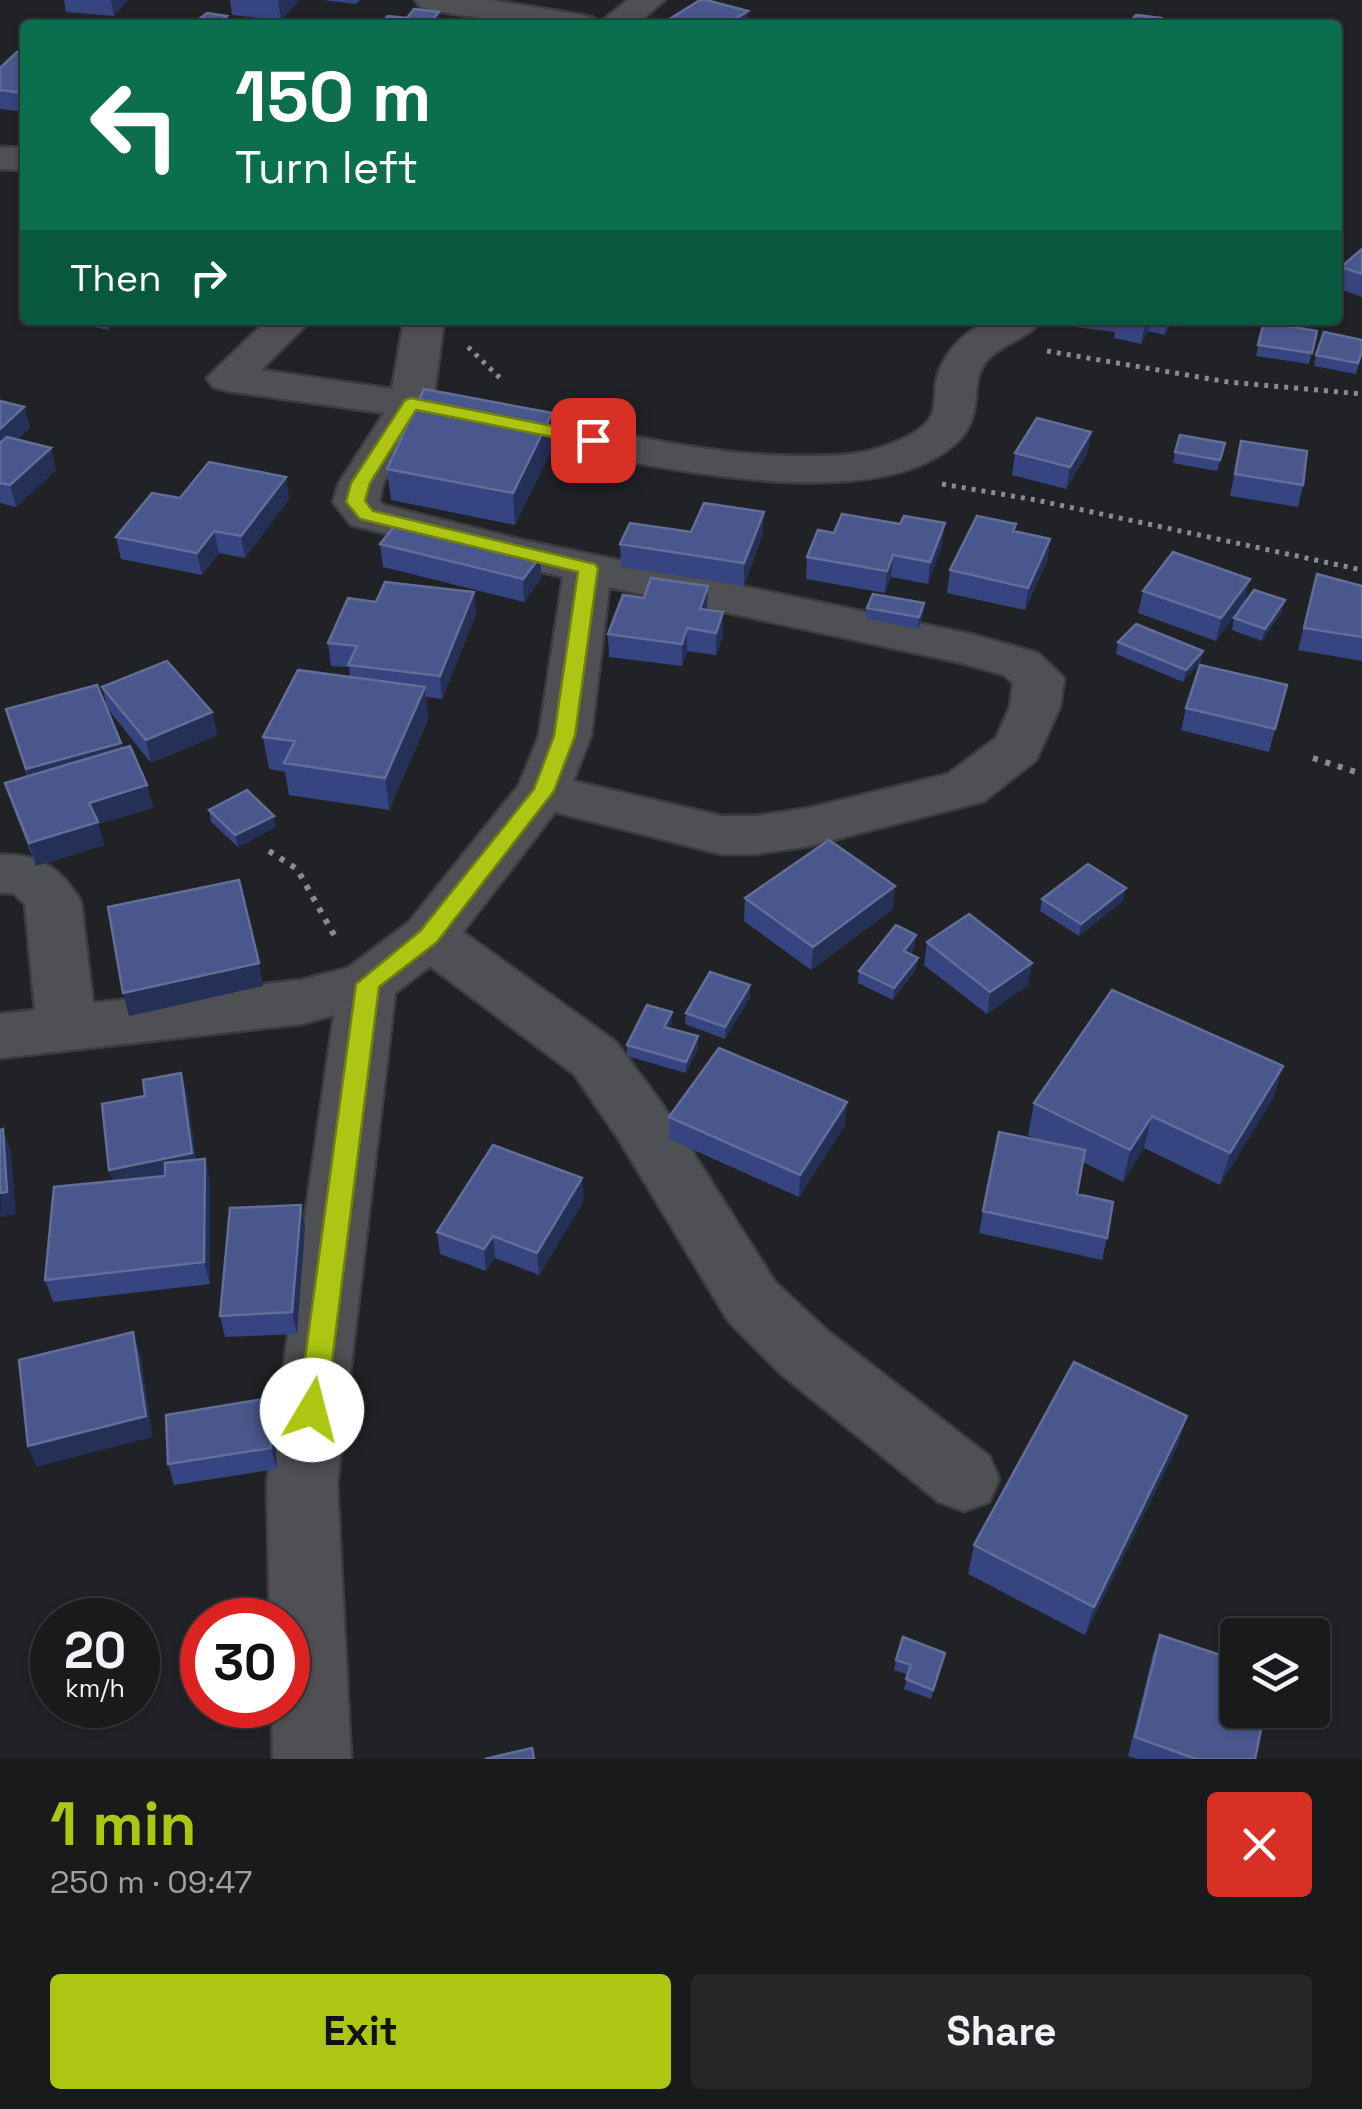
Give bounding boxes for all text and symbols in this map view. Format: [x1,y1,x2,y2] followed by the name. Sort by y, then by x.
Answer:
[235,52,432,141] text: 150 m
[70,60,200,190] icon: left
[235,139,418,196] text: Turn left
[181,250,236,305] icon: right
[70,254,161,302] text: Then
[551,398,636,483] pin
[566,413,621,468] icon: arrive
[260,1358,364,1462] position arrow
[180,1598,310,1728] speed limit sign: 30
[1220,1618,1330,1728] map controls
[1220,1618,1330,1728] button: layers
[64,1619,126,1683] text: 20
[65,1672,125,1704] text: km/h
[50,1786,197,1863] text: 1 min
[1207,1792,1312,1897] button: close
[50,1862,252,1902] text: 250 m · 09:47
[50,1974,671,2089] button: Exit
[691,1974,1312,2089] button: Share

